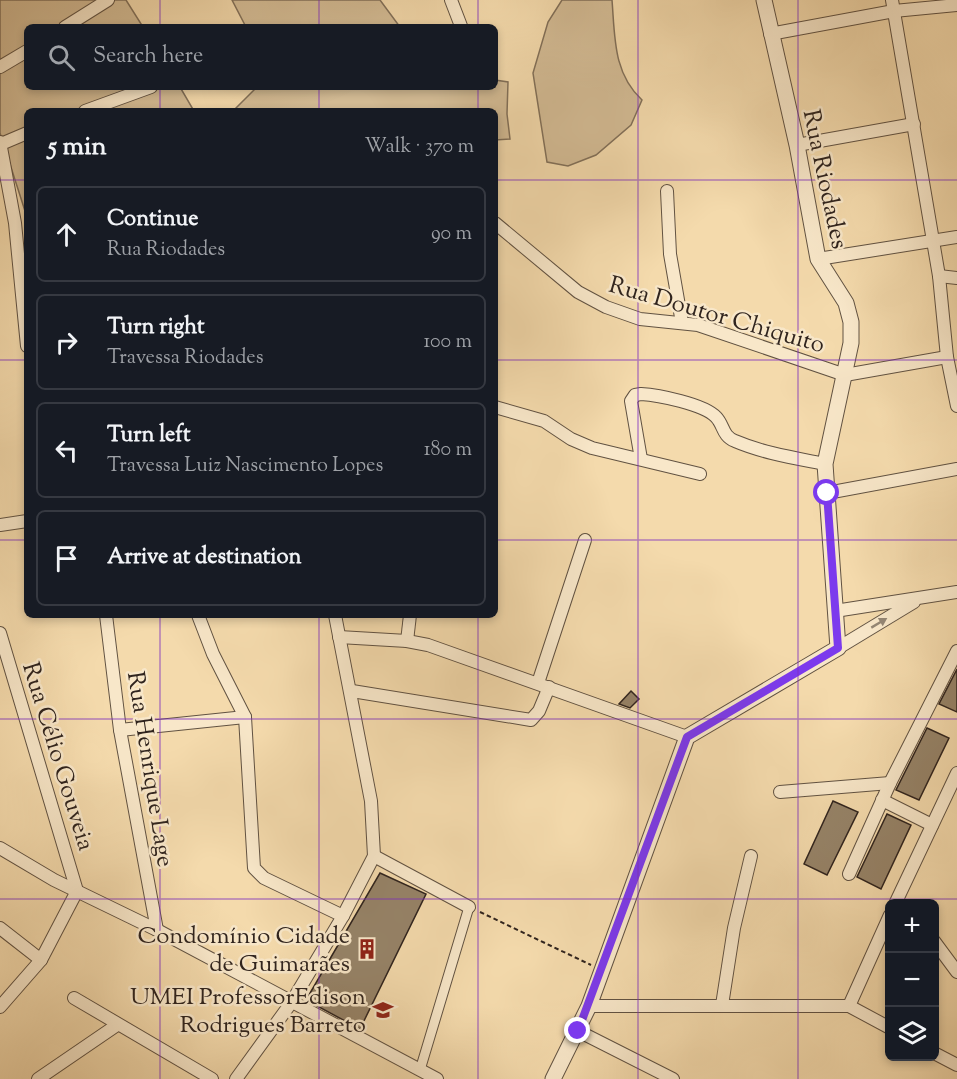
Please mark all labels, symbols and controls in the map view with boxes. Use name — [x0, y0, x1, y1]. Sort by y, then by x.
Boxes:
search box — [24, 24, 498, 90]
icon: search — [45, 41, 78, 74]
text: Search here — [93, 41, 203, 73]
street label: Rua Riodades — [793, 107, 855, 252]
text: 5 min — [48, 129, 107, 166]
text: Walk · 370 m — [364, 133, 474, 162]
text: Continue — [107, 204, 198, 236]
icon: ahead — [50, 218, 83, 251]
text: 90 m — [431, 220, 472, 249]
text: Rua Riodades — [107, 236, 225, 265]
street label: Rua Doutor Chiquito — [605, 269, 828, 363]
text: Turn right — [107, 312, 204, 344]
icon: right — [50, 326, 83, 359]
text: 100 m — [423, 328, 472, 357]
text: Travessa Riodades — [107, 344, 264, 373]
text: Turn left — [107, 420, 190, 452]
icon: left — [50, 434, 83, 467]
text: 180 m — [424, 436, 472, 465]
text: Travessa Luiz Nascimento Lopes — [107, 452, 383, 481]
route start — [813, 479, 839, 505]
icon: arrive — [50, 542, 83, 575]
text: Arrive at destination — [107, 542, 302, 574]
one-way arrow — [871, 618, 888, 628]
street label: Rua Célio Gouveia — [12, 658, 102, 855]
street label: Rua Henrique Lage — [117, 669, 181, 870]
map controls — [885, 899, 939, 1061]
button: + — [885, 899, 939, 953]
place label: Condomínio Cidade de Guimarães — [138, 920, 350, 982]
building icon: Condomínio Cidade de Guimarães — [355, 937, 379, 961]
button: − — [885, 953, 939, 1007]
place label: UMEI ProfessorEdison Rodrigues Barreto — [130, 981, 366, 1043]
school or university icon: UMEI ProfessorEdison Rodrigues Barreto — [371, 998, 395, 1022]
button: layers — [885, 1007, 939, 1061]
route end — [564, 1017, 590, 1043]

